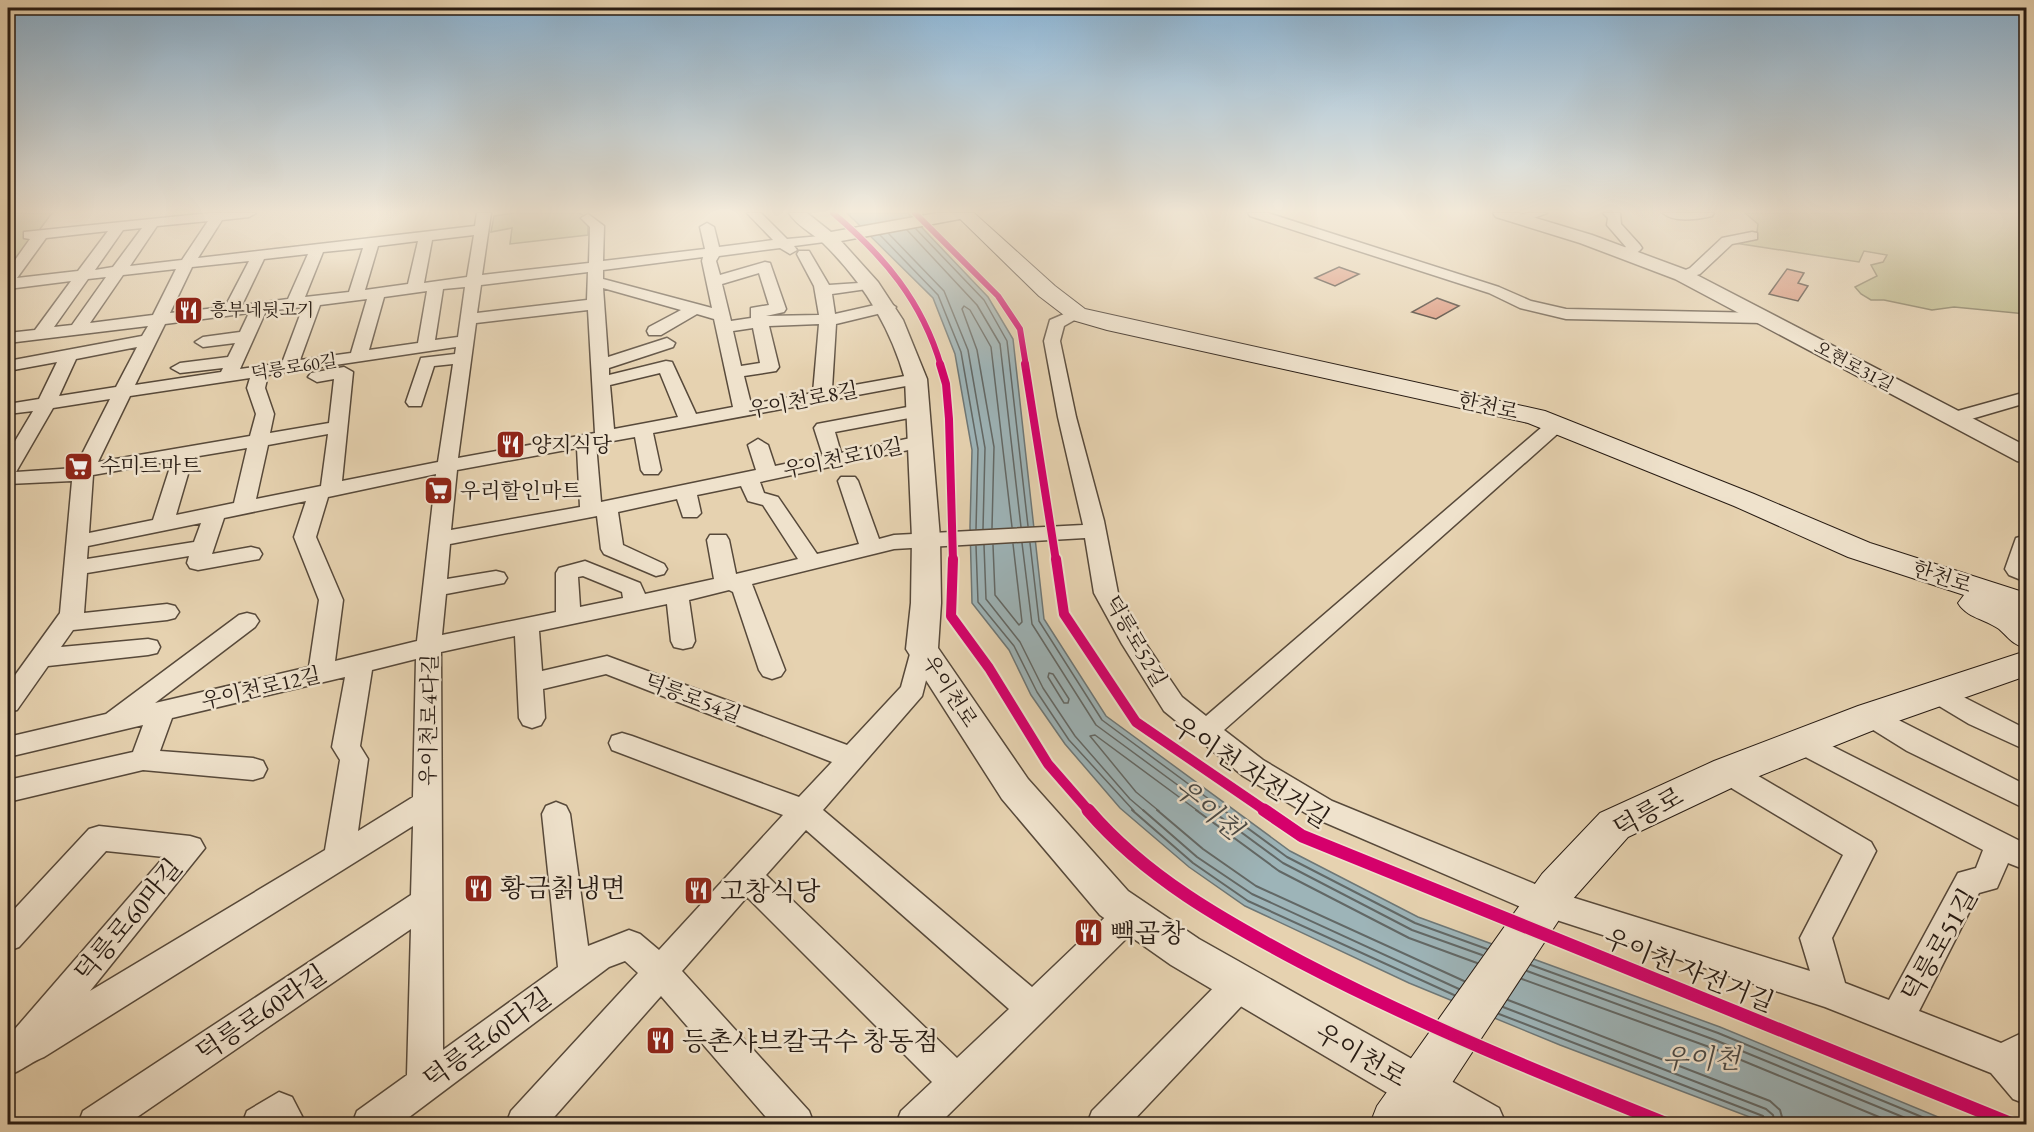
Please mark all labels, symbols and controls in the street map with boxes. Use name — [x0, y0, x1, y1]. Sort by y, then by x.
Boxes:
restaurant icon: 흥부네뒷고기 — [173, 294, 205, 326]
place label: 흥부네뒷고기 — [210, 298, 314, 321]
street label: 오현로31길 — [1810, 335, 1898, 396]
street label: 덕릉로60길 — [249, 348, 339, 385]
street label: 우이천로8길 — [746, 376, 860, 423]
street label: 한천로 — [1456, 386, 1521, 425]
restaurant icon: 양지식당 — [494, 429, 526, 461]
place label: 양지식당 — [531, 431, 613, 458]
street label: 우이천로10길 — [781, 432, 905, 483]
supermarket icon: 수미트마트 — [63, 450, 95, 482]
place label: 수미트마트 — [100, 452, 201, 479]
supermarket icon: 우리할인마트 — [423, 475, 455, 507]
place label: 우리할인마트 — [460, 477, 582, 504]
street label: 한천로 — [1909, 554, 1975, 599]
street label: 덕릉로52길 — [1099, 590, 1173, 691]
street label: 우이천로 — [917, 649, 984, 732]
street label: 우이천로4다길 — [414, 654, 443, 786]
street label: 우이천로12길 — [199, 661, 323, 714]
street label: 덕릉로54길 — [641, 667, 745, 728]
street label: 우이천 자전거길 — [1167, 710, 1335, 834]
water label: 우이천 — [1167, 772, 1249, 846]
street label: 덕릉로 — [1607, 779, 1689, 845]
street label: 덕릉로60마길 — [67, 851, 189, 989]
place label: 황금칡냉면 — [500, 871, 626, 905]
restaurant icon: 황금칡냉면 — [463, 872, 495, 904]
place label: 고창식당 — [720, 874, 820, 908]
restaurant icon: 고창식당 — [683, 875, 715, 907]
street label: 덕릉로51길 — [1893, 882, 1985, 1008]
place label: 빽곱창 — [1110, 916, 1185, 950]
restaurant icon: 빽곱창 — [1073, 917, 1105, 949]
street label: 우이천 자전거길 — [1599, 920, 1779, 1020]
street label: 덕릉로60라길 — [189, 957, 333, 1069]
street label: 덕릉로60다길 — [416, 980, 558, 1096]
street label: 우이천로 — [1309, 1015, 1413, 1095]
place label: 등촌샤브칼국수 창동점 — [682, 1024, 938, 1058]
restaurant icon: 등촌샤브칼국수 창동점 — [645, 1025, 677, 1057]
water label: 우이천 — [1662, 1041, 1742, 1076]

